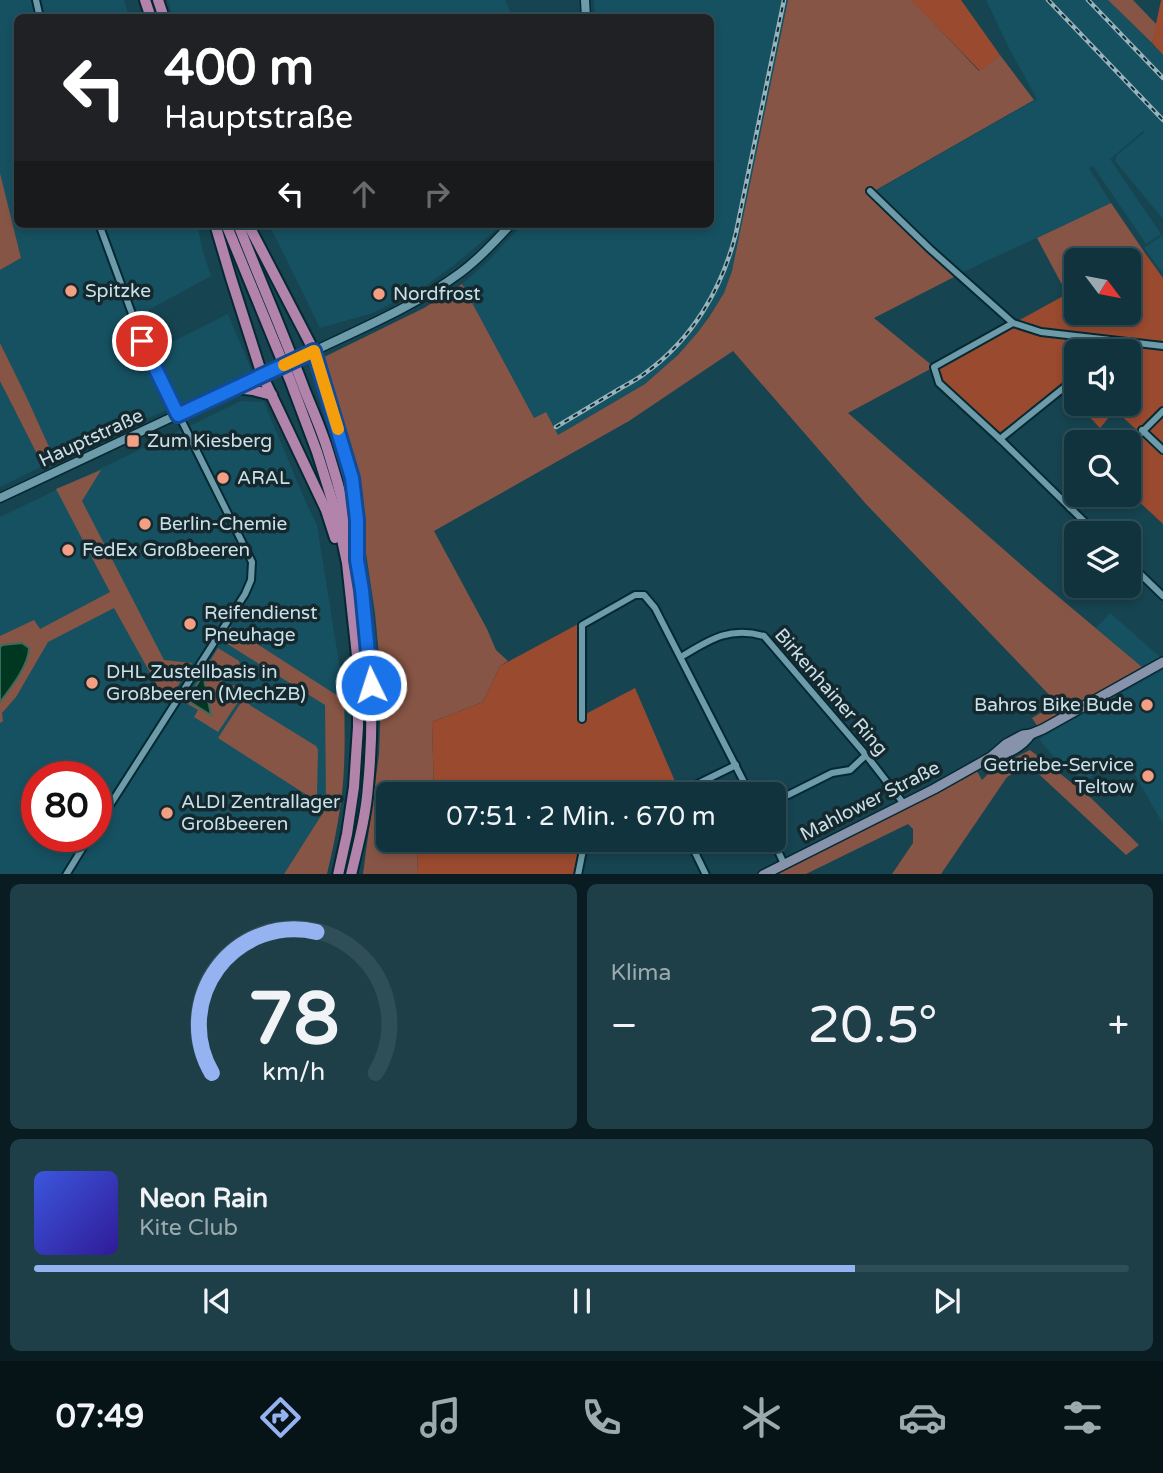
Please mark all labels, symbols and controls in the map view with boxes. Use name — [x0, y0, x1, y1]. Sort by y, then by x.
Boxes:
text: 400 m — [164, 39, 314, 98]
icon: left — [49, 42, 140, 133]
text: Hauptstraße — [164, 99, 353, 137]
icon: left — [272, 175, 310, 213]
icon: ahead — [345, 175, 383, 213]
icon: right — [418, 175, 456, 213]
north arrow — [1064, 248, 1141, 326]
map controls — [1064, 248, 1141, 598]
place label: Spitzke — [85, 280, 151, 302]
marker: Spitzke — [63, 283, 79, 299]
place label: Nordfrost — [393, 283, 481, 305]
marker: Nordfrost — [371, 286, 387, 302]
pin — [112, 311, 172, 371]
icon: arrive — [123, 322, 161, 360]
button: sound — [1064, 339, 1141, 416]
street label: Hauptstraße — [35, 404, 147, 472]
place label: Zum Kiesberg — [147, 430, 272, 452]
button: search — [1064, 430, 1141, 507]
marker: Zum Kiesberg — [125, 433, 141, 449]
place label: ARAL — [237, 467, 290, 489]
marker: ARAL — [215, 470, 231, 486]
place label: Berlin-Chemie — [159, 513, 287, 535]
marker: Berlin-Chemie — [137, 516, 153, 532]
button: layers — [1064, 521, 1141, 598]
place label: FedEx Großbeeren — [82, 539, 250, 561]
marker: FedEx Großbeeren — [60, 542, 76, 558]
place label: Reifendienst Pneuhage — [204, 602, 317, 646]
marker: Reifendienst Pneuhage — [182, 616, 198, 632]
street label: Birkenhainer Ring — [770, 624, 892, 760]
position arrow — [334, 648, 408, 722]
place label: DHL Zustellbasis in Großbeeren (MechZB) — [106, 661, 306, 705]
marker: DHL Zustellbasis in Großbeeren (MechZB) — [84, 675, 100, 691]
place label: Bahros Bike Bude — [974, 694, 1133, 716]
marker: Bahros Bike Bude — [1139, 697, 1155, 713]
place label: Getriebe-Service Teltow — [983, 754, 1134, 798]
street label: Mahlower Straße — [797, 756, 943, 846]
speed limit sign: 80 — [21, 761, 112, 852]
marker: Getriebe-Service Teltow — [1140, 768, 1156, 784]
place label: ALDI Zentrallager Großbeeren — [181, 791, 341, 835]
text: 07:51 · 2 Min. · 670 m — [446, 801, 716, 832]
marker: ALDI Zentrallager Großbeeren — [159, 805, 175, 821]
text: Klima — [611, 959, 671, 987]
text: 78 — [248, 976, 339, 1064]
text: 20.5° — [808, 994, 938, 1057]
text: − — [611, 1003, 638, 1049]
text: + — [1108, 1003, 1129, 1049]
text: km/h — [262, 1056, 325, 1086]
text: Neon Rain — [139, 1183, 268, 1214]
text: Kite Club — [139, 1214, 238, 1242]
icon: previous — [198, 1282, 236, 1320]
icon: pause — [563, 1282, 601, 1320]
icon: next — [928, 1282, 966, 1320]
icon: directions — [256, 1393, 305, 1442]
icon: music — [416, 1393, 465, 1442]
icon: phone — [577, 1393, 626, 1442]
icon: climate — [737, 1393, 786, 1442]
icon: car — [898, 1393, 947, 1442]
icon: filters — [1058, 1393, 1107, 1442]
text: 07:49 — [56, 1398, 144, 1436]

